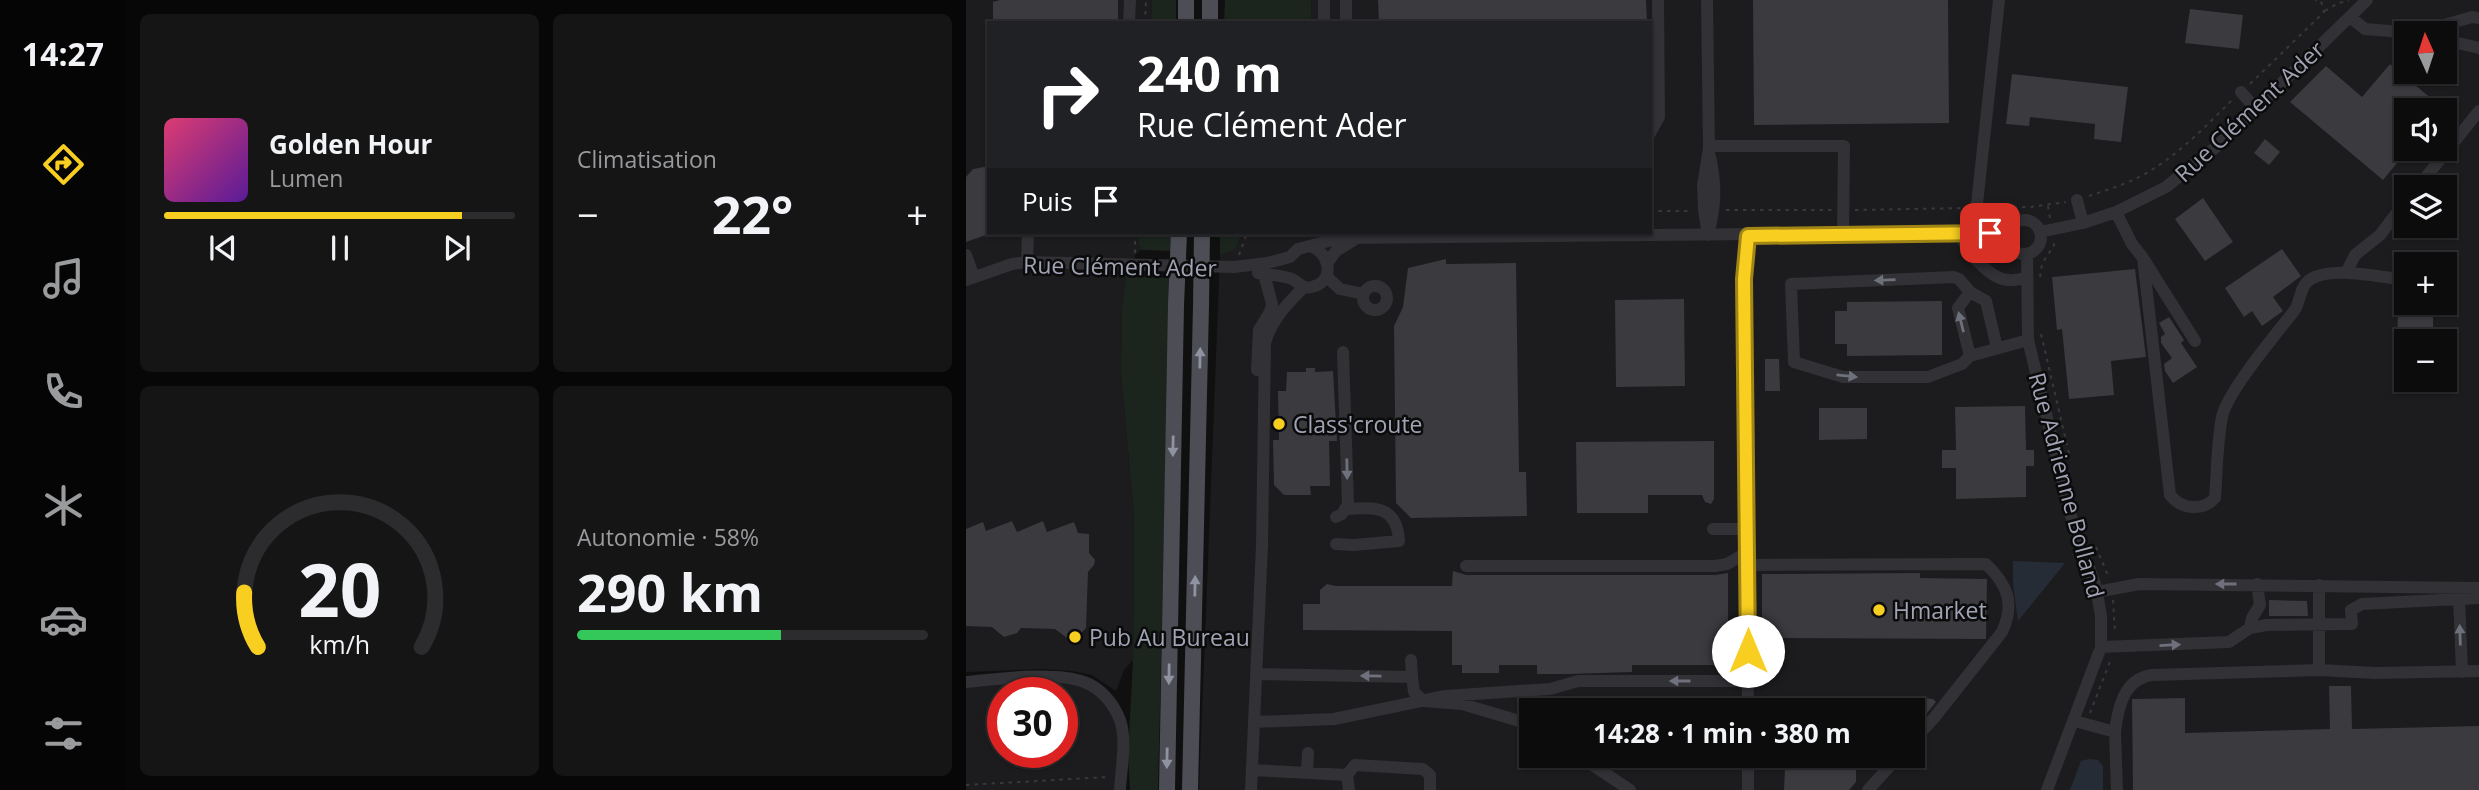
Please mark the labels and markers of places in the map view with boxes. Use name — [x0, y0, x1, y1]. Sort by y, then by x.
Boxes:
pin — [1960, 203, 2020, 263]
place label: Class'croute — [1293, 408, 1423, 440]
marker: Class'croute — [1271, 416, 1287, 432]
place label: Hmarket — [1893, 594, 1987, 626]
marker: Hmarket — [1871, 602, 1887, 618]
place label: Pub Au Bureau — [1089, 621, 1250, 653]
marker: Pub Au Bureau — [1067, 629, 1083, 645]

